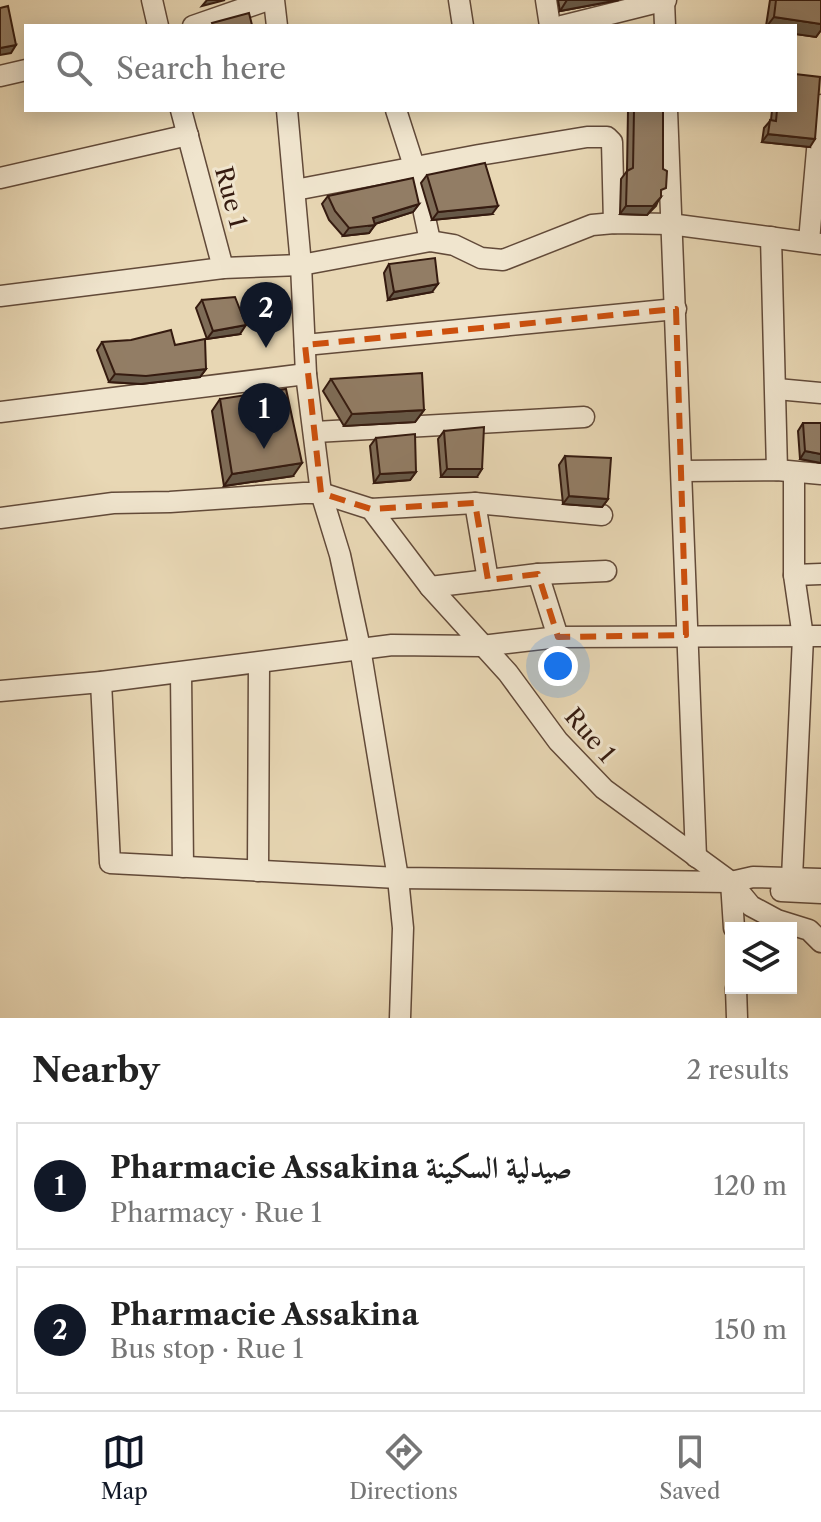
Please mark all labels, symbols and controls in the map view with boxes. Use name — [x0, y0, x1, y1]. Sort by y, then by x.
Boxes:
search box — [24, 24, 797, 112]
icon: search — [52, 46, 96, 90]
text: Search here — [116, 50, 286, 87]
street label: Rue 1 — [209, 163, 253, 231]
pin: 2 — [240, 282, 292, 348]
pin: 1 — [238, 383, 290, 449]
your location — [538, 646, 578, 686]
street label: Rue 1 — [559, 702, 621, 768]
map controls — [725, 922, 797, 994]
button: layers — [725, 922, 797, 994]
text: Nearby — [32, 1049, 160, 1091]
text: 2 results — [686, 1054, 789, 1086]
text: Pharmacie Assakina صيدلية السكينة — [110, 1149, 572, 1186]
text: 1 — [54, 1170, 66, 1202]
text: 120 m — [713, 1170, 787, 1202]
text: Pharmacy · Rue 1 — [110, 1197, 322, 1229]
text: Pharmacie Assakina — [110, 1296, 419, 1333]
text: 2 — [52, 1314, 68, 1346]
text: 150 m — [714, 1314, 787, 1346]
text: Bus stop · Rue 1 — [110, 1333, 303, 1365]
tab: Map — [101, 1430, 148, 1505]
tab: Directions — [349, 1430, 458, 1505]
tab: Saved — [659, 1430, 720, 1505]

